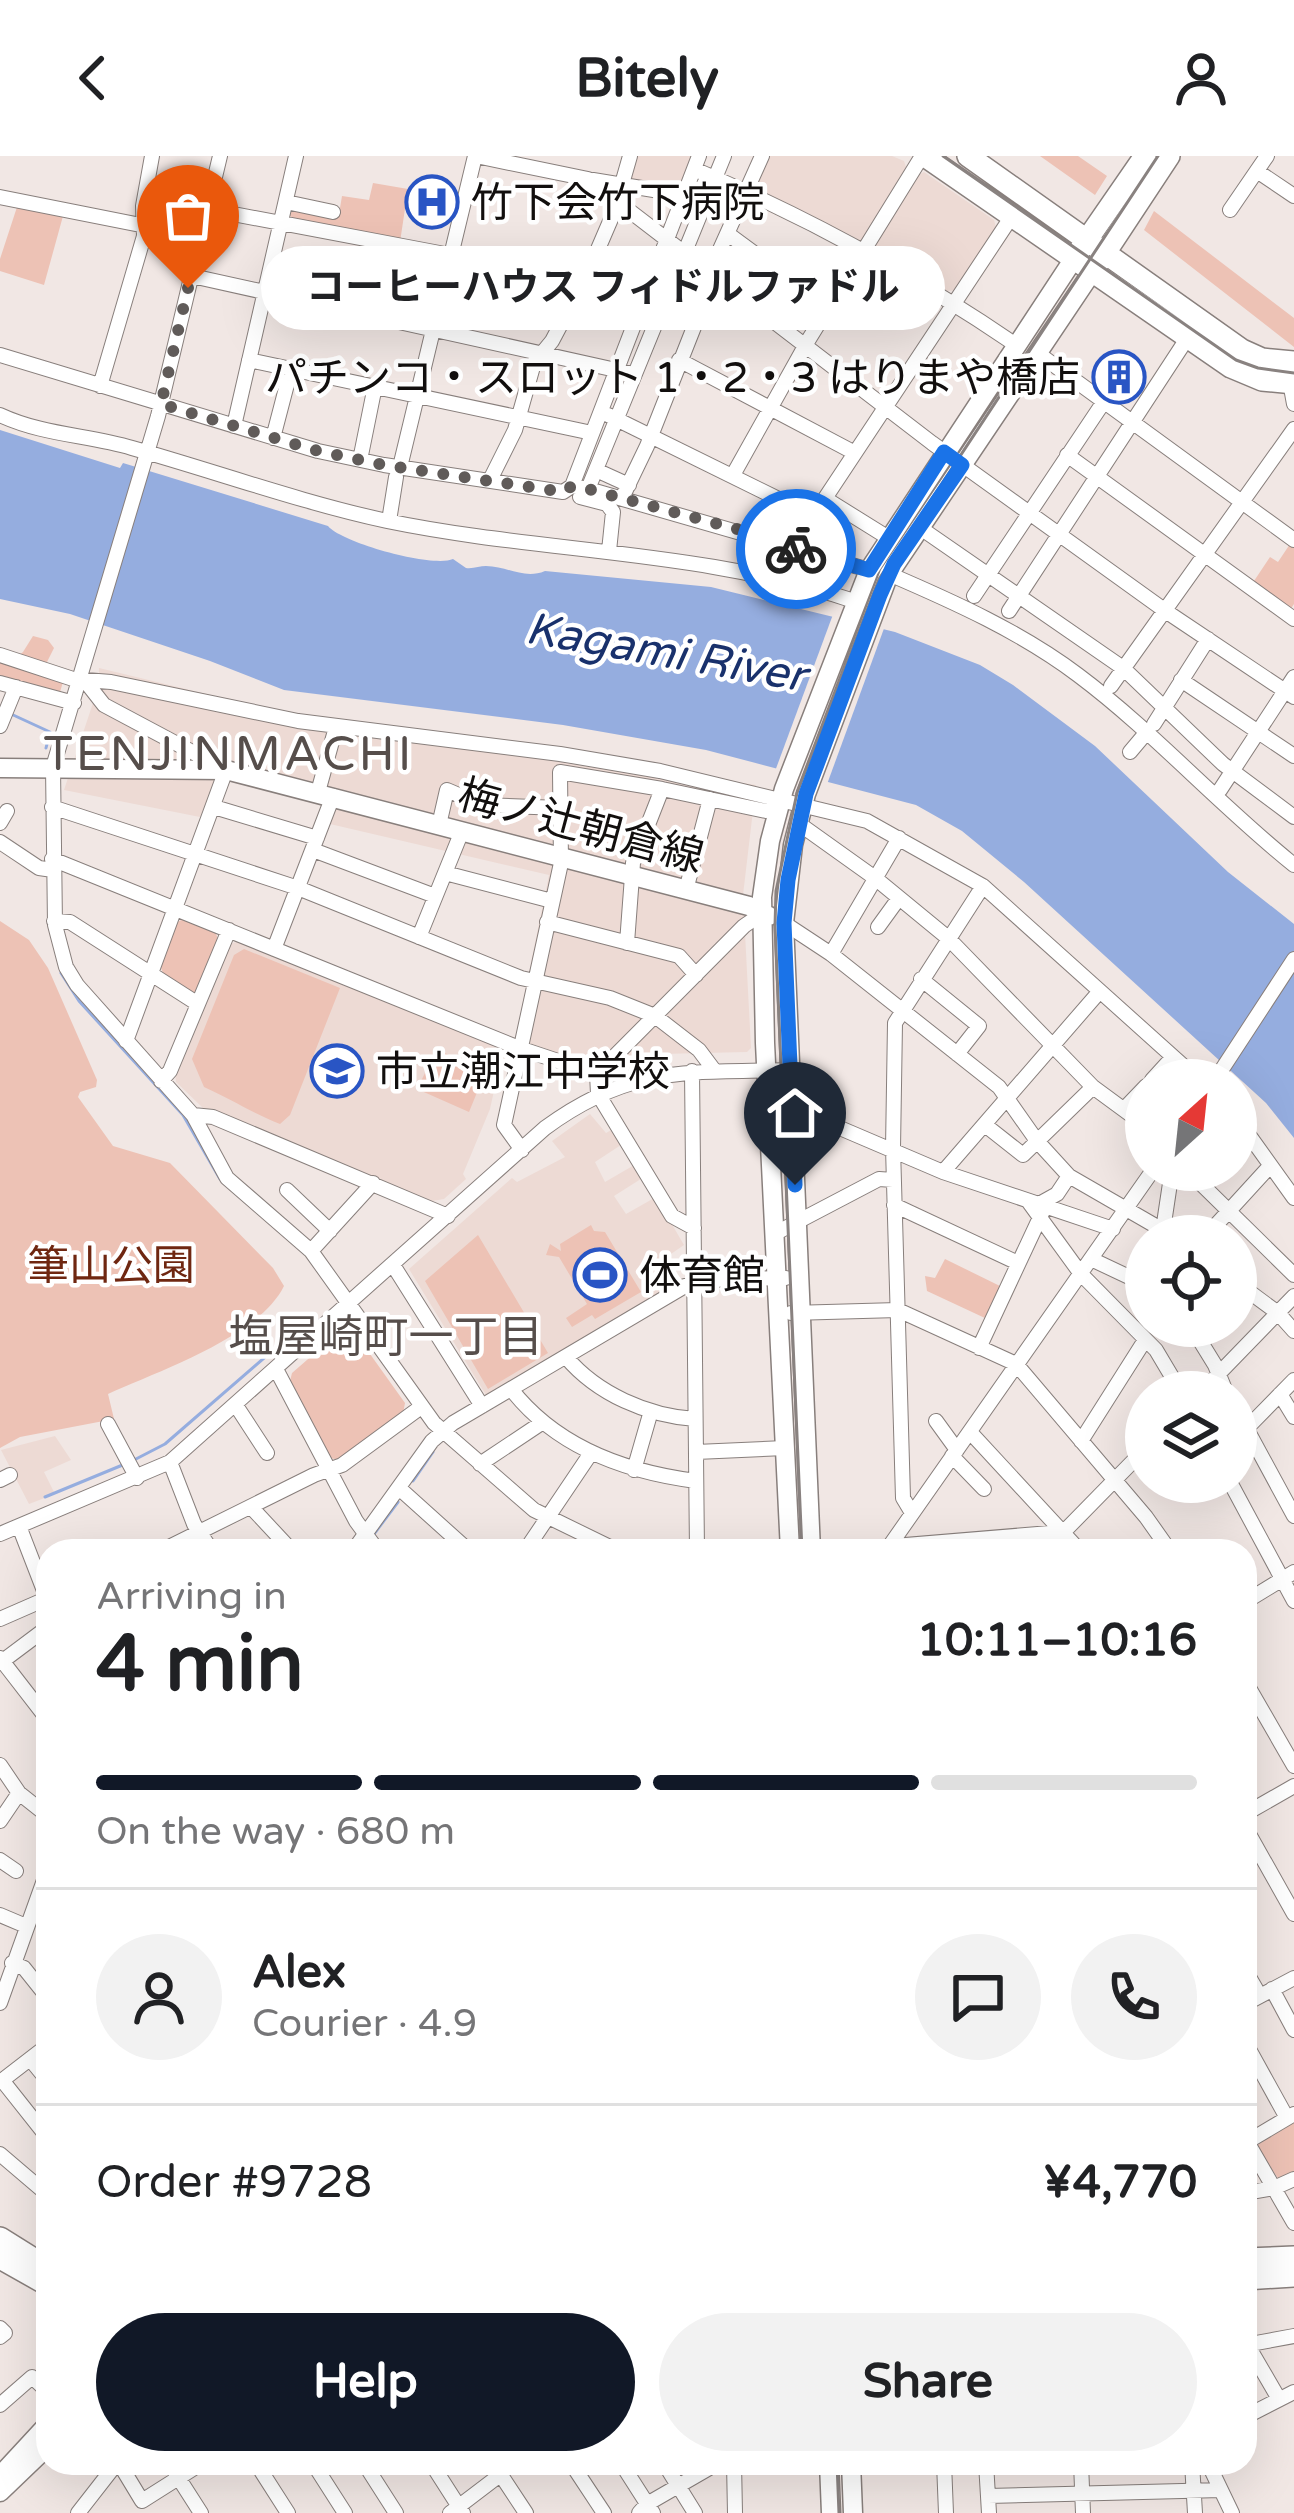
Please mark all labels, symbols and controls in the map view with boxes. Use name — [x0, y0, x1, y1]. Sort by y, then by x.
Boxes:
icon: back — [60, 45, 126, 111]
icon: person — [1168, 45, 1234, 111]
text: Bitely — [575, 46, 719, 111]
pin — [137, 165, 239, 288]
hospital icon: 竹下会竹下病院 — [404, 174, 460, 230]
place label: 竹下会竹下病院 — [471, 178, 765, 229]
icon: bag — [155, 183, 221, 249]
callout: コーヒーハウス フィドルファドル — [260, 246, 944, 330]
text: コーヒーハウス フィドルファドル — [306, 264, 900, 311]
building icon: パチンコ・スロット 1・2・3 はりまや橋店 — [1091, 349, 1147, 405]
place label: パチンコ・スロット 1・2・3 はりまや橋店 — [265, 353, 1080, 404]
courier — [736, 489, 856, 609]
icon: bike — [763, 516, 829, 582]
water label: Kagami River — [522, 602, 815, 705]
district label: TENJINMACHI — [44, 726, 414, 784]
street label: 梅ノ辻朝倉線 — [452, 769, 709, 884]
school or university icon: 市立潮江中学校 — [309, 1043, 365, 1099]
place label: 市立潮江中学校 — [376, 1047, 670, 1098]
north arrow — [1125, 1059, 1257, 1191]
map controls — [1125, 1059, 1257, 1503]
pin — [744, 1062, 846, 1185]
icon: home — [762, 1080, 828, 1146]
button: locate — [1125, 1215, 1257, 1347]
park label: 筆山公園 — [27, 1241, 195, 1292]
sports icon: 体育館 — [572, 1247, 628, 1303]
place label: 体育館 — [639, 1251, 765, 1302]
district label: 塩屋崎町一丁目 — [228, 1311, 544, 1365]
button: layers — [1125, 1371, 1257, 1503]
text: Arriving in — [96, 1573, 287, 1620]
text: 10:11–10:16 — [917, 1614, 1197, 1668]
text: 4 min — [96, 1618, 304, 1712]
text: On the way · 680 m — [96, 1808, 455, 1855]
button: person — [96, 1934, 222, 2060]
button: chat — [915, 1934, 1041, 2060]
button: phone — [1071, 1934, 1197, 2060]
text: Alex — [252, 1946, 346, 2000]
text: Courier · 4.9 — [252, 2000, 477, 2047]
text: Order #9728 — [96, 2156, 372, 2210]
text: ¥4,770 — [1043, 2156, 1197, 2210]
button: Help — [96, 2313, 635, 2451]
button: Share — [659, 2313, 1197, 2451]

